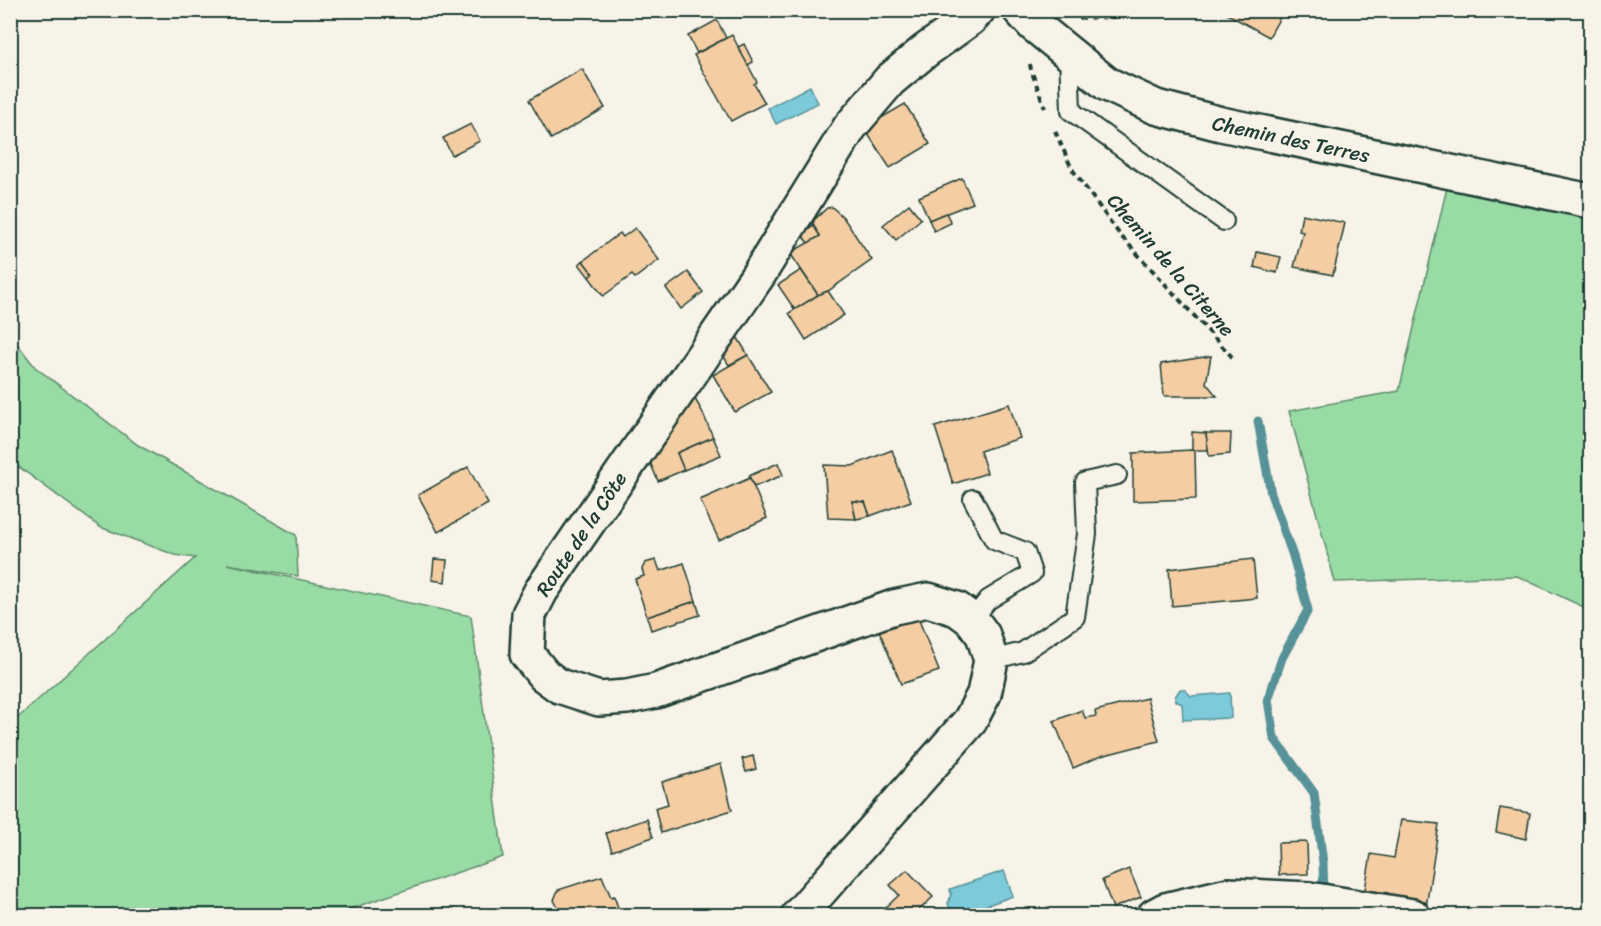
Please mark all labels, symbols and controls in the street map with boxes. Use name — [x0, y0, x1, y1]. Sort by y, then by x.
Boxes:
street label: Chemin des Terres — [1209, 106, 1374, 173]
street label: Chemin de la Citerne — [1098, 185, 1243, 345]
street label: Route de la Côte — [526, 464, 637, 604]

